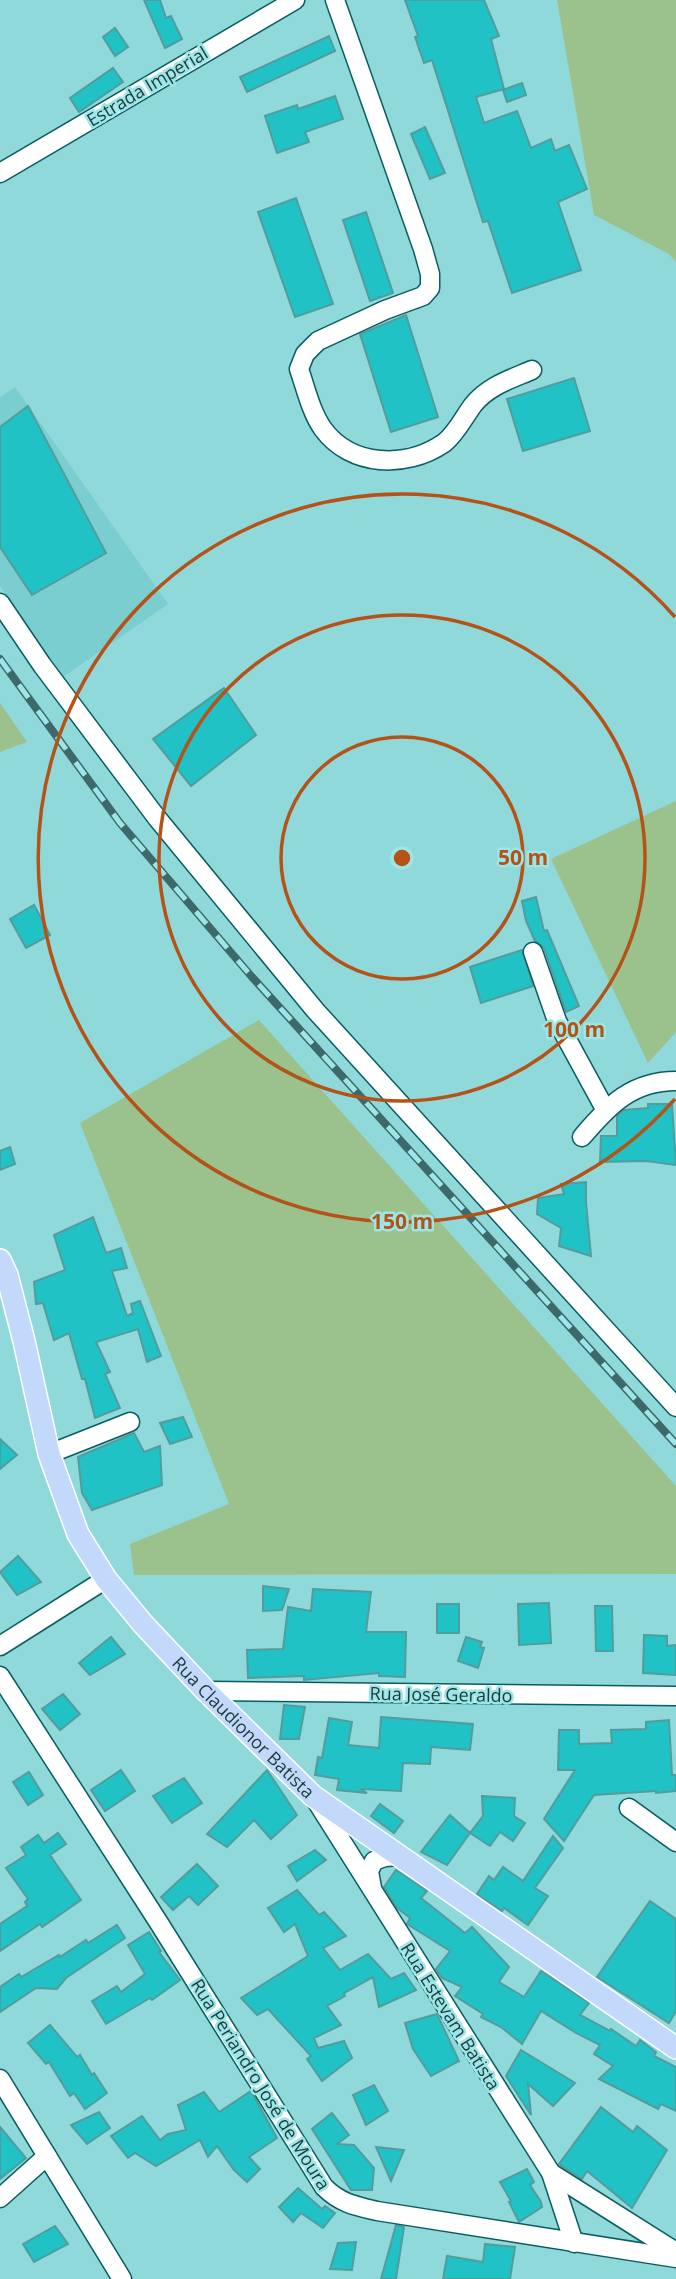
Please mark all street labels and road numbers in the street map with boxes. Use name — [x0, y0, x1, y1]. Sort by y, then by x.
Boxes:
street label: Estrada Imperial — [82, 40, 212, 132]
street label: Rua Claudionor Batista — [167, 1651, 320, 1803]
street label: Rua José Geraldo — [369, 1681, 513, 1707]
street label: Rua Estevam Batista — [396, 1938, 506, 2094]
street label: Rua Periandro José de Moura — [186, 1974, 336, 2194]

